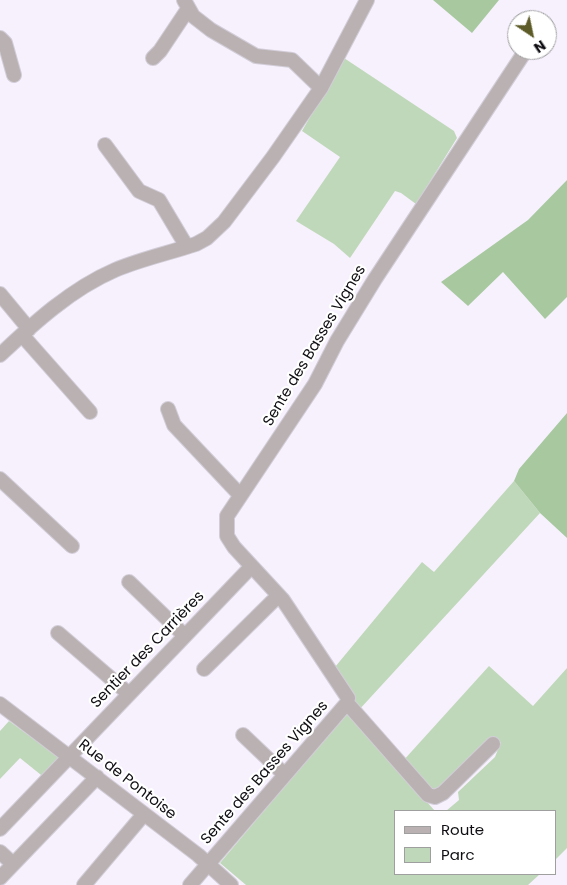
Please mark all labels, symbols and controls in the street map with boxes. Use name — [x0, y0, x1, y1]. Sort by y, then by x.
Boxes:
north arrow — [507, 10, 557, 60]
text: N — [530, 35, 550, 58]
street label: Sente des Basses Vignes — [260, 262, 370, 430]
street label: Sentier des Carrières — [87, 588, 209, 712]
street label: Sente des Basses Vignes — [198, 697, 332, 849]
street label: Rue de Pontoise — [74, 736, 180, 824]
legend — [394, 810, 557, 875]
text: Route — [441, 819, 484, 840]
text: Parc — [441, 844, 475, 865]

